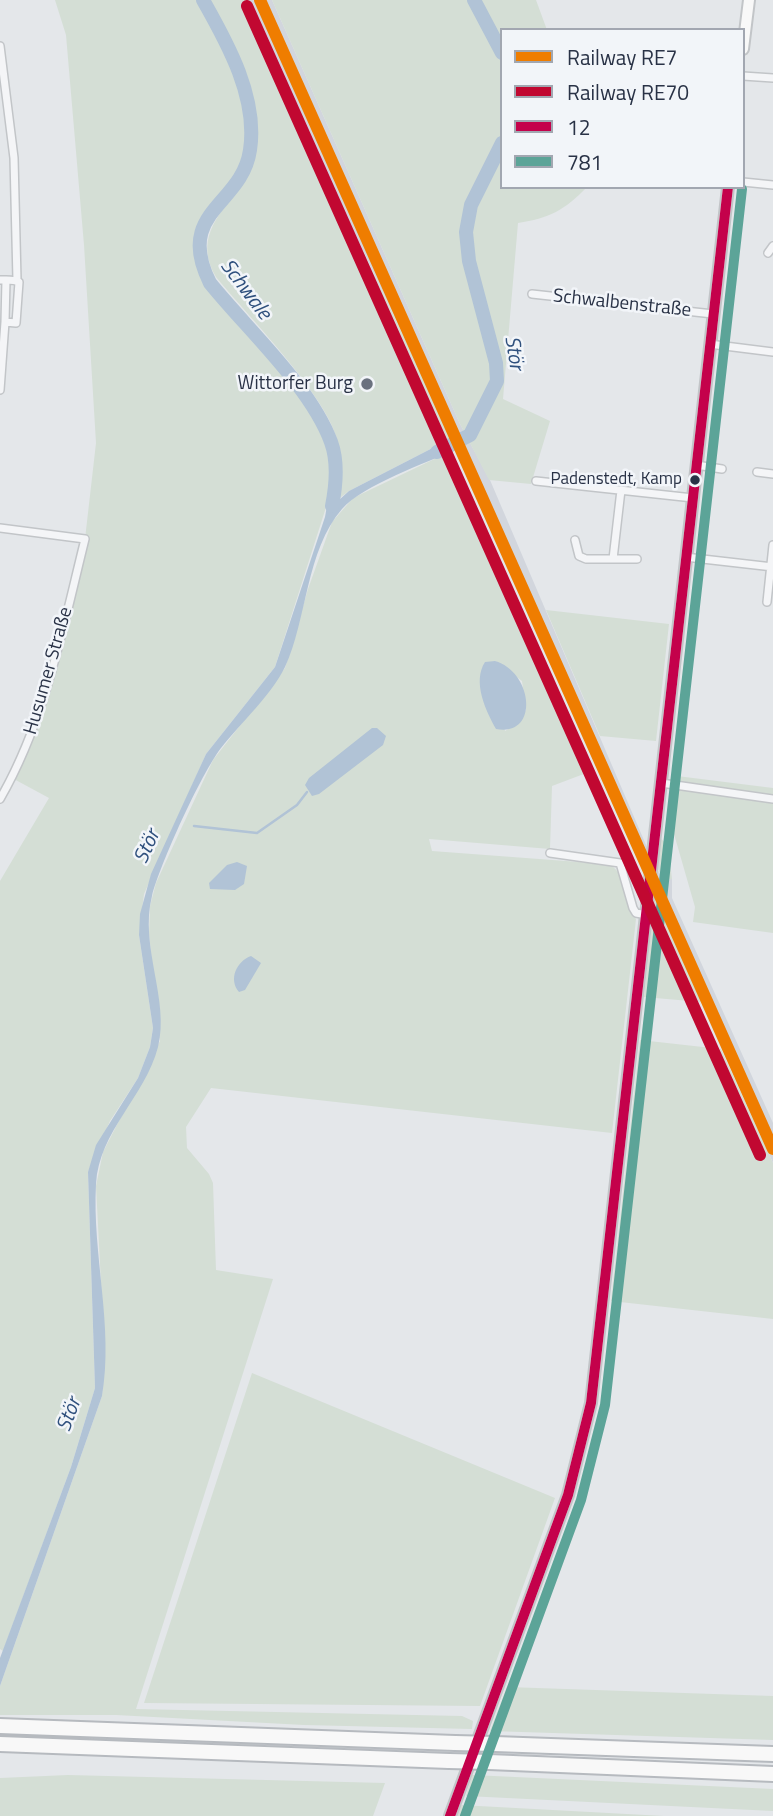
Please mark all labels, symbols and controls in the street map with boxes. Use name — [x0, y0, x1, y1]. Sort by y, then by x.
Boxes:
legend — [500, 28, 745, 189]
text: Railway RE7 — [567, 41, 677, 73]
text: Railway RE70 — [567, 76, 689, 108]
text: 12 — [567, 111, 591, 143]
text: 781 — [567, 146, 602, 178]
water label: Schwale — [214, 255, 276, 325]
street label: Schwalbenstraße — [552, 285, 692, 323]
water label: Stör — [498, 334, 528, 372]
place label: Wittorfer Burg — [238, 373, 353, 395]
marker: Wittorfer Burg — [359, 376, 375, 392]
place label: Padenstedt, Kamp — [550, 470, 682, 490]
marker: Padenstedt, Kamp — [688, 473, 702, 487]
street label: Husumer Straße — [20, 605, 78, 737]
water label: Stör — [130, 826, 166, 868]
water label: Stör — [52, 1395, 88, 1435]

